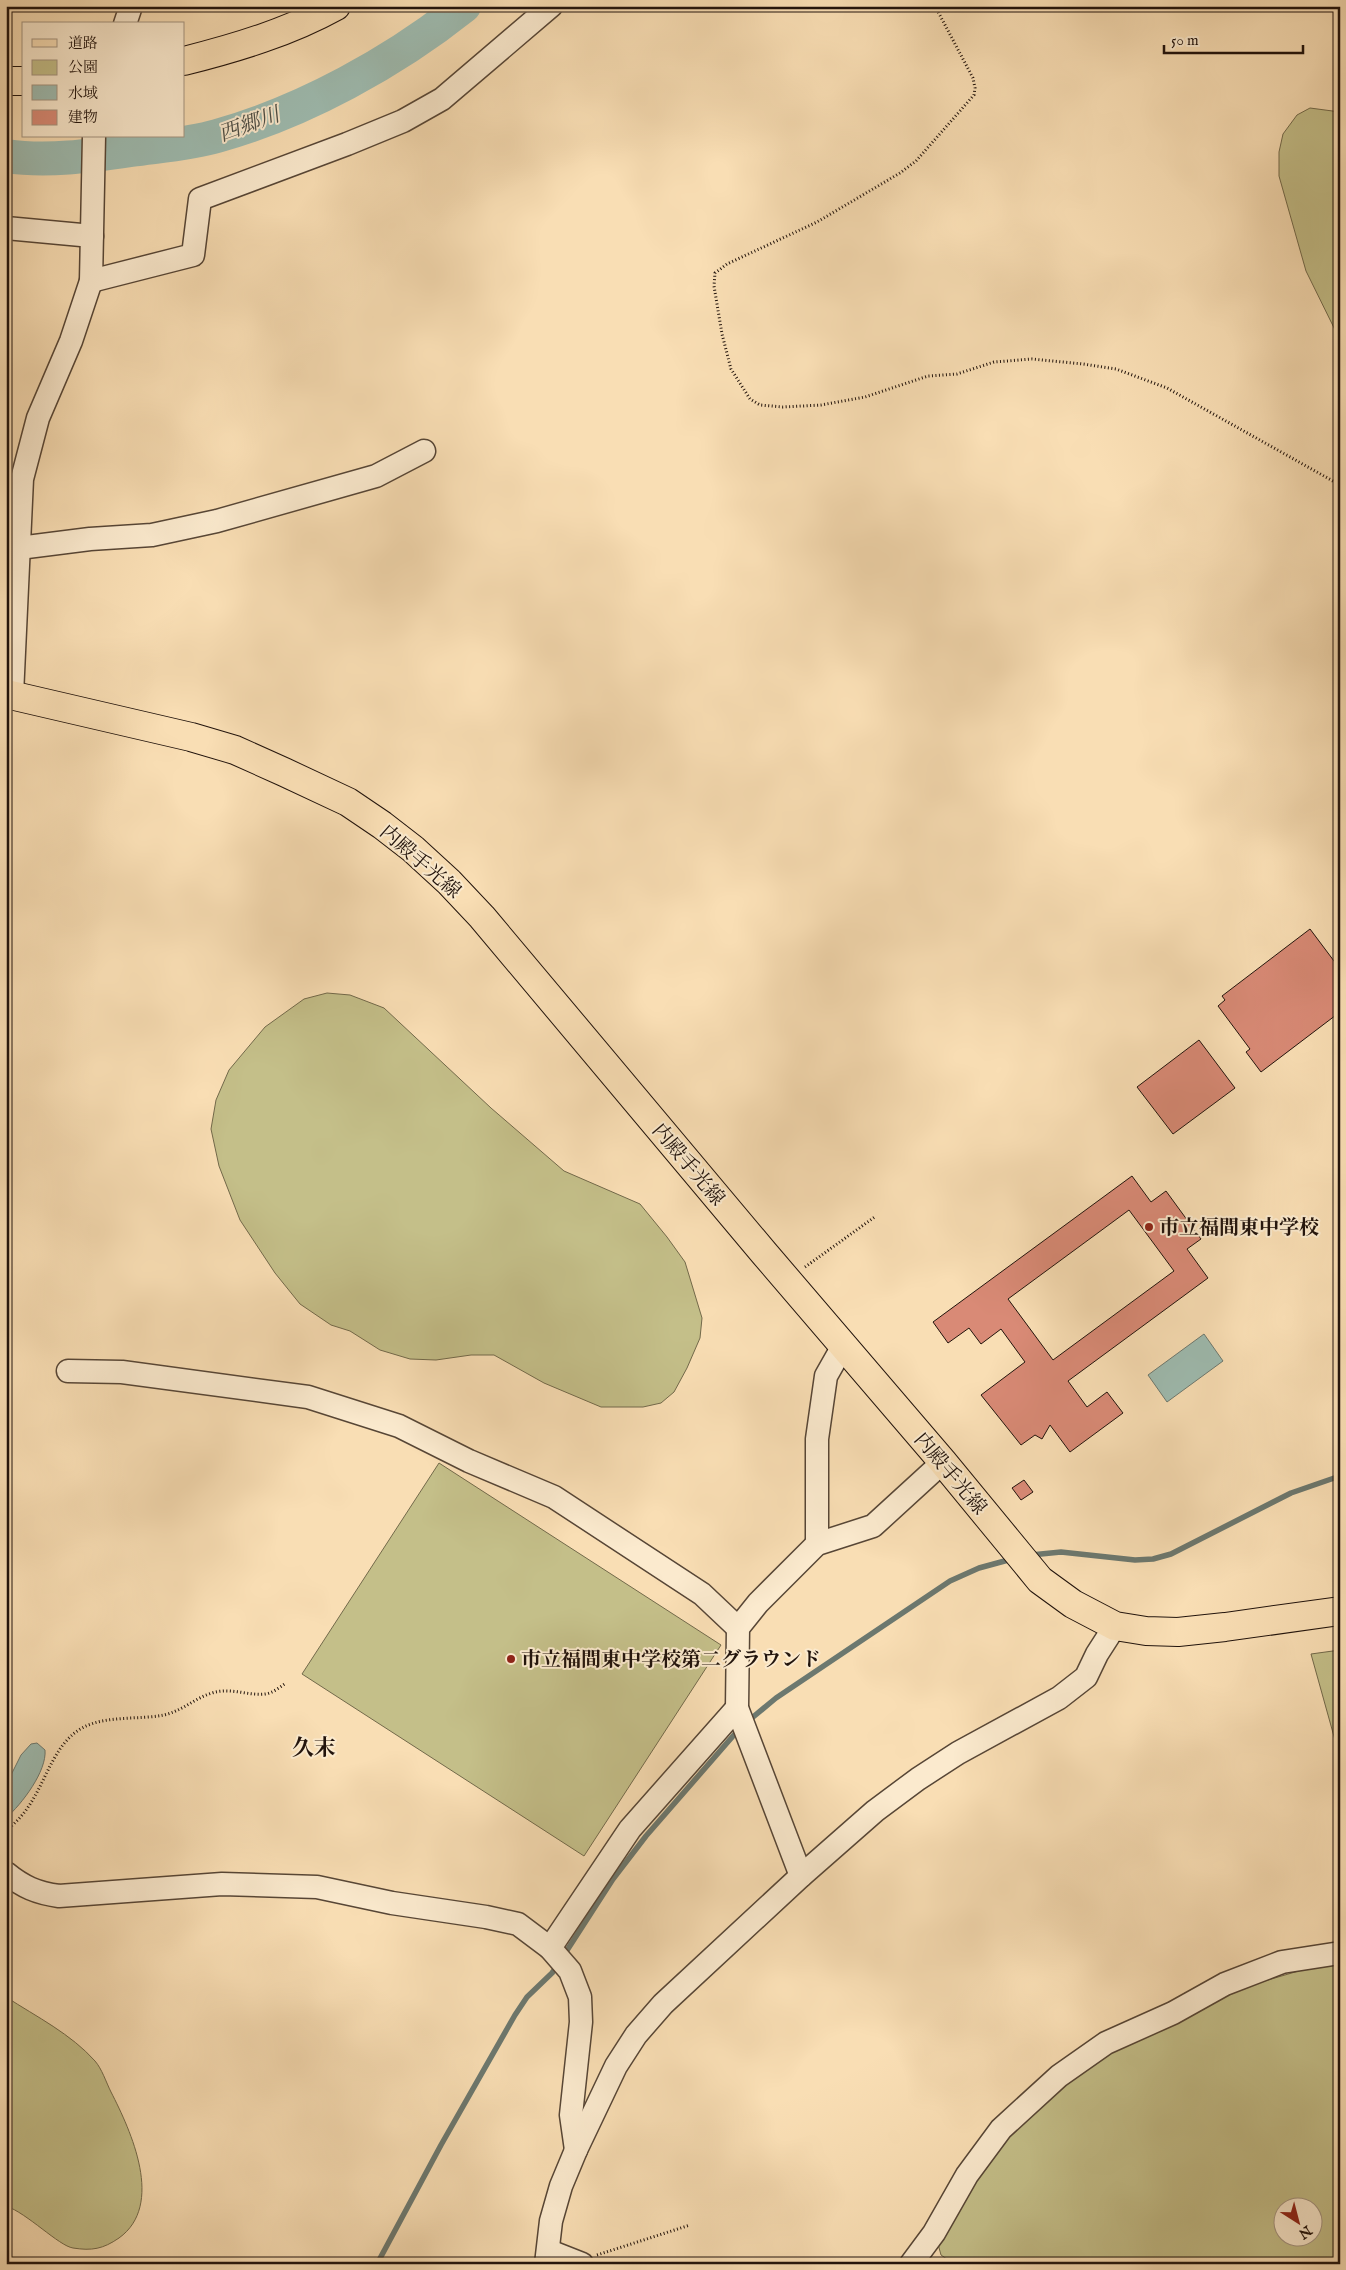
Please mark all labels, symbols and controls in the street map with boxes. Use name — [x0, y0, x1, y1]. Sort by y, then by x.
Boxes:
legend — [22, 22, 185, 138]
scale bar — [1164, 22, 1302, 54]
text: 50 m — [1171, 31, 1199, 50]
text: 道路 — [68, 34, 98, 53]
text: 公園 — [68, 58, 98, 77]
text: 水域 — [68, 84, 98, 103]
water label: 西郷川 — [215, 101, 286, 149]
text: 建物 — [68, 108, 98, 127]
street label: 内殿手光線 — [374, 820, 466, 904]
street label: 内殿手光線 — [646, 1119, 730, 1211]
place label: 市立福間東中学校 — [1159, 1216, 1319, 1241]
marker: 市立福間東中学校 — [1143, 1221, 1155, 1233]
street label: 内殿手光線 — [908, 1428, 992, 1520]
place label: 市立福間東中学校第二グラウンド — [521, 1648, 821, 1673]
marker: 市立福間東中学校第二グラウンド — [505, 1653, 517, 1665]
district label: 久末 — [292, 1735, 336, 1763]
north arrow — [1274, 2198, 1324, 2248]
text: N — [1295, 2220, 1316, 2243]

